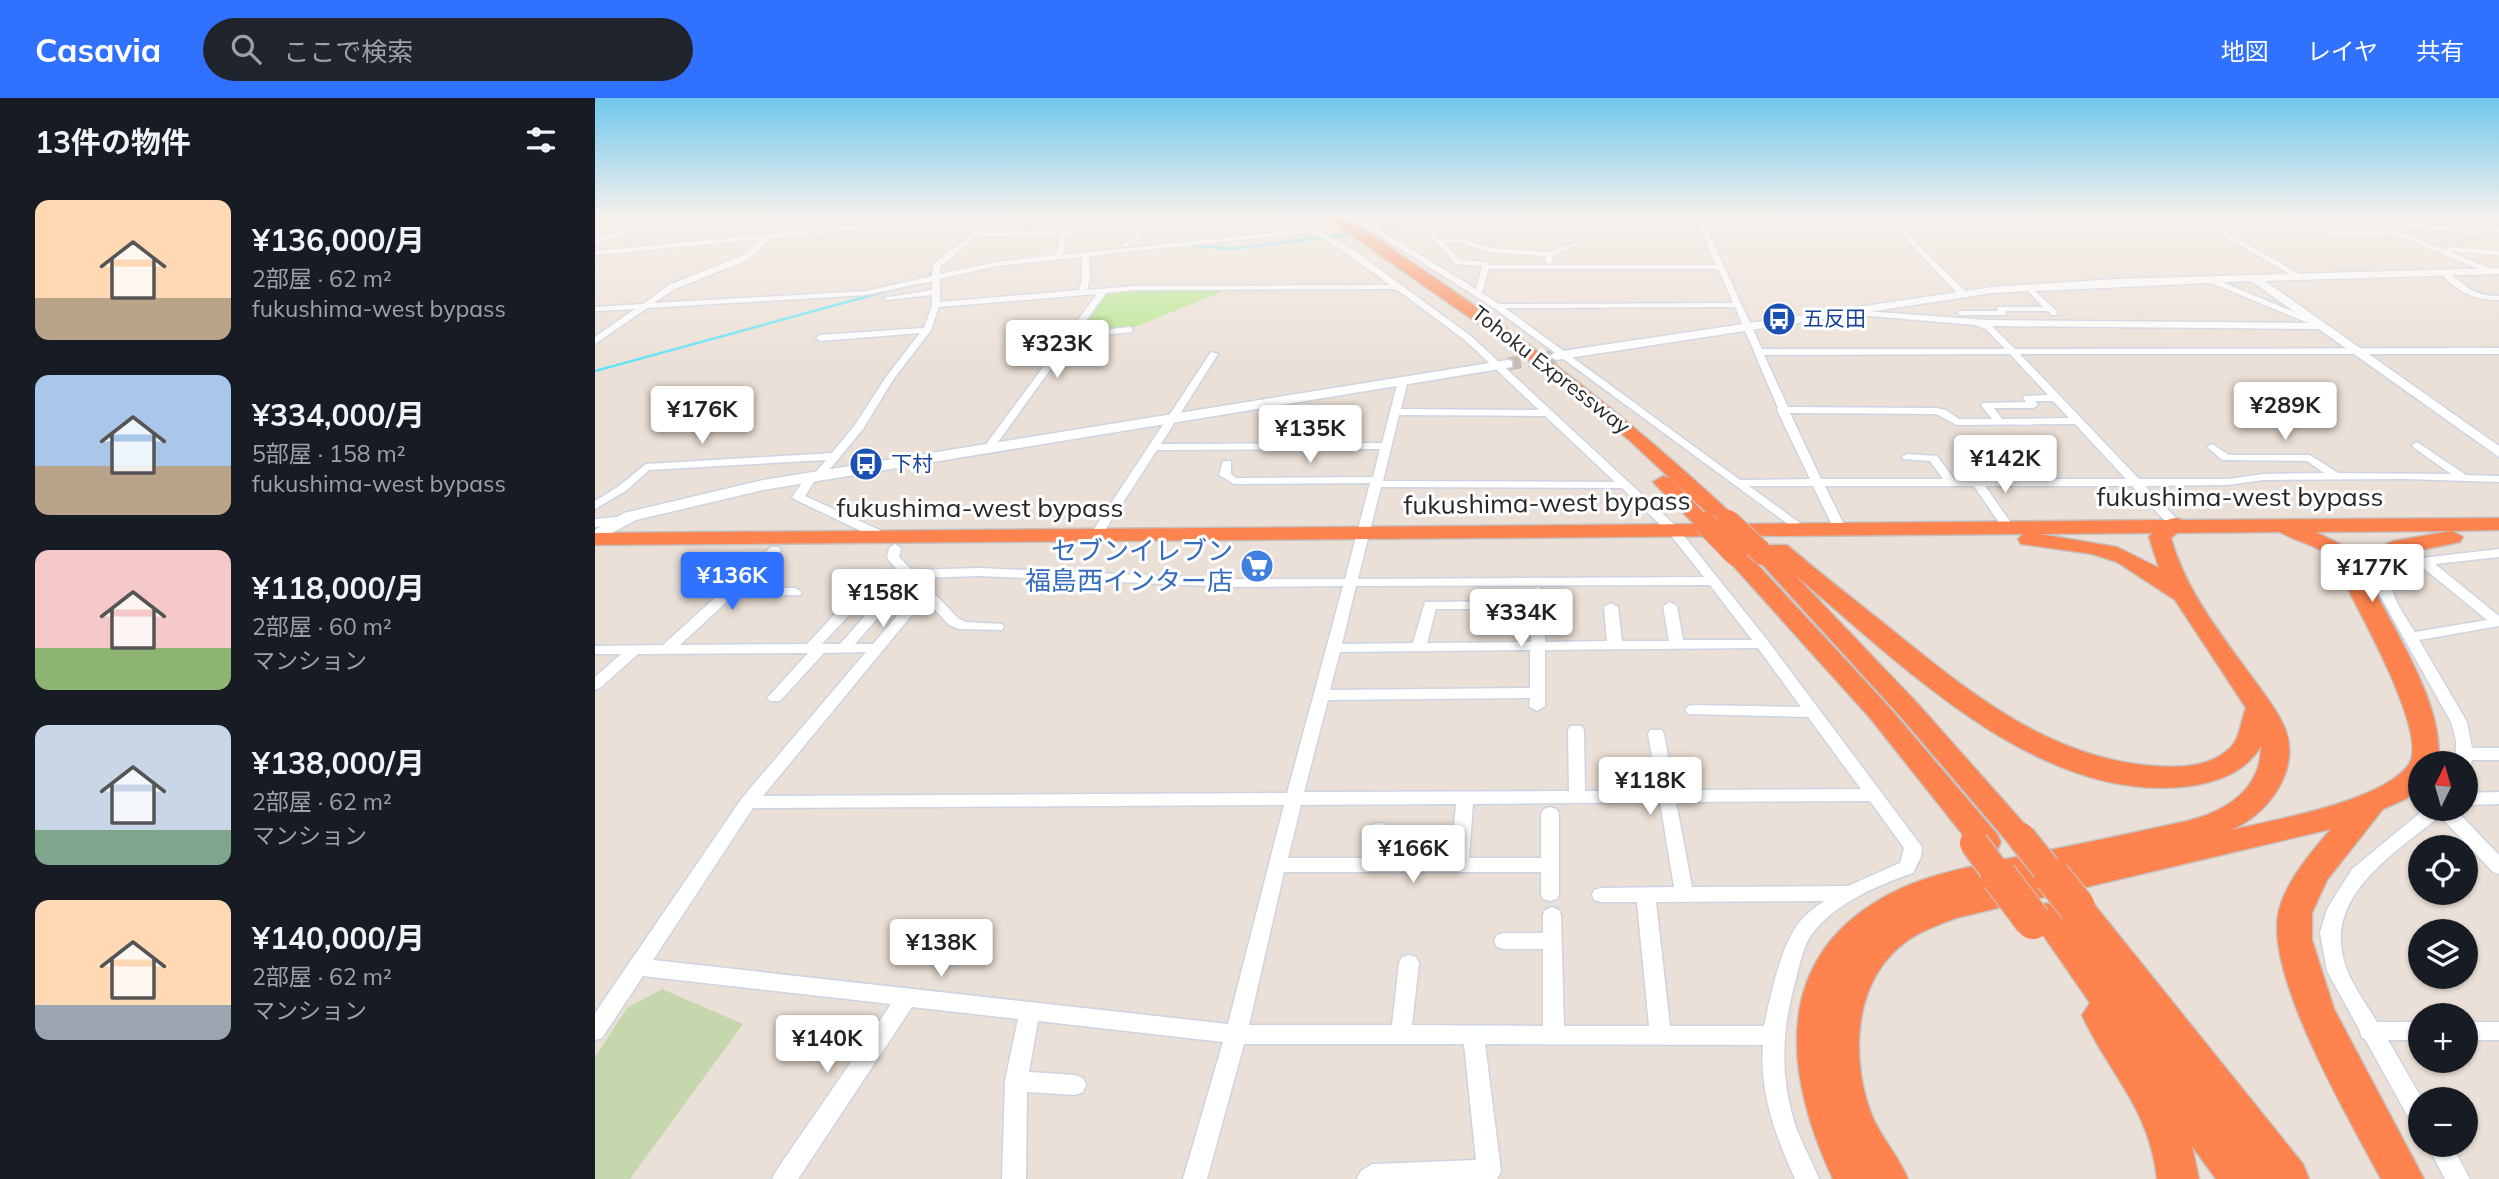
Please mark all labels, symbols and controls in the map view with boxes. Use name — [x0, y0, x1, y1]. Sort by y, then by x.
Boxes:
search box — [203, 18, 693, 81]
text: Casavia — [35, 29, 161, 70]
icon: search — [227, 30, 265, 68]
text: ここで検索 — [283, 35, 413, 68]
text: 地図 — [2221, 36, 2269, 66]
text: レイヤ — [2307, 36, 2378, 66]
text: 共有 — [2416, 36, 2464, 66]
icon: filters — [522, 121, 560, 159]
text: 13件の物件 — [35, 123, 191, 161]
text: ¥136,000/月 — [252, 221, 425, 259]
icon: home — [91, 228, 175, 312]
text: 2部屋 · 62 m² — [252, 264, 392, 293]
text: fukushima-west bypass — [252, 294, 506, 323]
street label: Tohoku Expressway — [1467, 299, 1636, 439]
bus stop icon: 五反田 — [1760, 300, 1798, 338]
place label: 五反田 — [1803, 305, 1866, 331]
pin: ¥323K — [1008, 320, 1106, 380]
text: ¥323K — [1022, 328, 1092, 357]
pin: ¥289K — [2236, 382, 2334, 442]
pin: ¥176K — [653, 386, 751, 446]
text: ¥289K — [2250, 390, 2320, 419]
text: ¥176K — [667, 394, 737, 423]
text: ¥334,000/月 — [252, 396, 425, 434]
icon: home — [91, 403, 175, 487]
pin: ¥135K — [1261, 406, 1359, 465]
text: ¥135K — [1275, 413, 1345, 442]
pin: ¥142K — [1956, 436, 2054, 495]
text: 5部屋 · 158 m² — [252, 439, 405, 468]
text: ¥142K — [1970, 443, 2040, 472]
bus stop icon: 下村 — [847, 445, 885, 483]
place label: 下村 — [891, 450, 933, 476]
text: fukushima-west bypass — [252, 469, 506, 498]
street label: fukushima-west bypass — [2097, 480, 2383, 513]
street label: fukushima-west bypass — [1403, 483, 1691, 522]
street label: fukushima-west bypass — [837, 491, 1123, 524]
place label: セブンイレブン 福島西インター店 — [1025, 534, 1233, 597]
pin: ¥177K — [2323, 545, 2421, 604]
supermarket icon: セブンイレブン 福島西インター店 — [1238, 547, 1276, 585]
pin: ¥136K — [683, 552, 781, 612]
text: ¥177K — [2337, 552, 2407, 581]
text: ¥136K — [697, 560, 767, 589]
text: ¥118,000/月 — [252, 569, 425, 607]
pin: ¥158K — [834, 570, 932, 629]
text: ¥158K — [848, 577, 918, 606]
icon: home — [91, 578, 175, 662]
pin: ¥334K — [1472, 589, 1570, 649]
text: ¥334K — [1486, 597, 1556, 626]
text: 2部屋 · 60 m² — [252, 612, 392, 641]
text: マンション — [252, 646, 367, 675]
text: ¥138,000/月 — [252, 744, 425, 782]
north arrow — [2408, 751, 2478, 821]
map controls — [2408, 751, 2478, 1157]
icon: home — [91, 753, 175, 837]
pin: ¥118K — [1601, 758, 1699, 817]
text: ¥118K — [1615, 765, 1685, 794]
text: 2部屋 · 62 m² — [252, 787, 392, 816]
text: マンション — [252, 821, 367, 850]
pin: ¥166K — [1364, 826, 1462, 885]
text: ¥166K — [1378, 833, 1448, 862]
button: locate — [2408, 835, 2478, 905]
text: ¥140,000/月 — [252, 919, 425, 957]
button: layers — [2408, 919, 2478, 989]
pin: ¥138K — [892, 920, 990, 979]
text: ¥138K — [906, 927, 976, 956]
icon: home — [91, 928, 175, 1012]
text: 2部屋 · 62 m² — [252, 962, 392, 991]
text: マンション — [252, 996, 367, 1025]
button: + — [2408, 1003, 2478, 1073]
pin: ¥140K — [778, 1016, 876, 1075]
text: ¥140K — [792, 1023, 862, 1052]
button: − — [2408, 1087, 2478, 1157]

